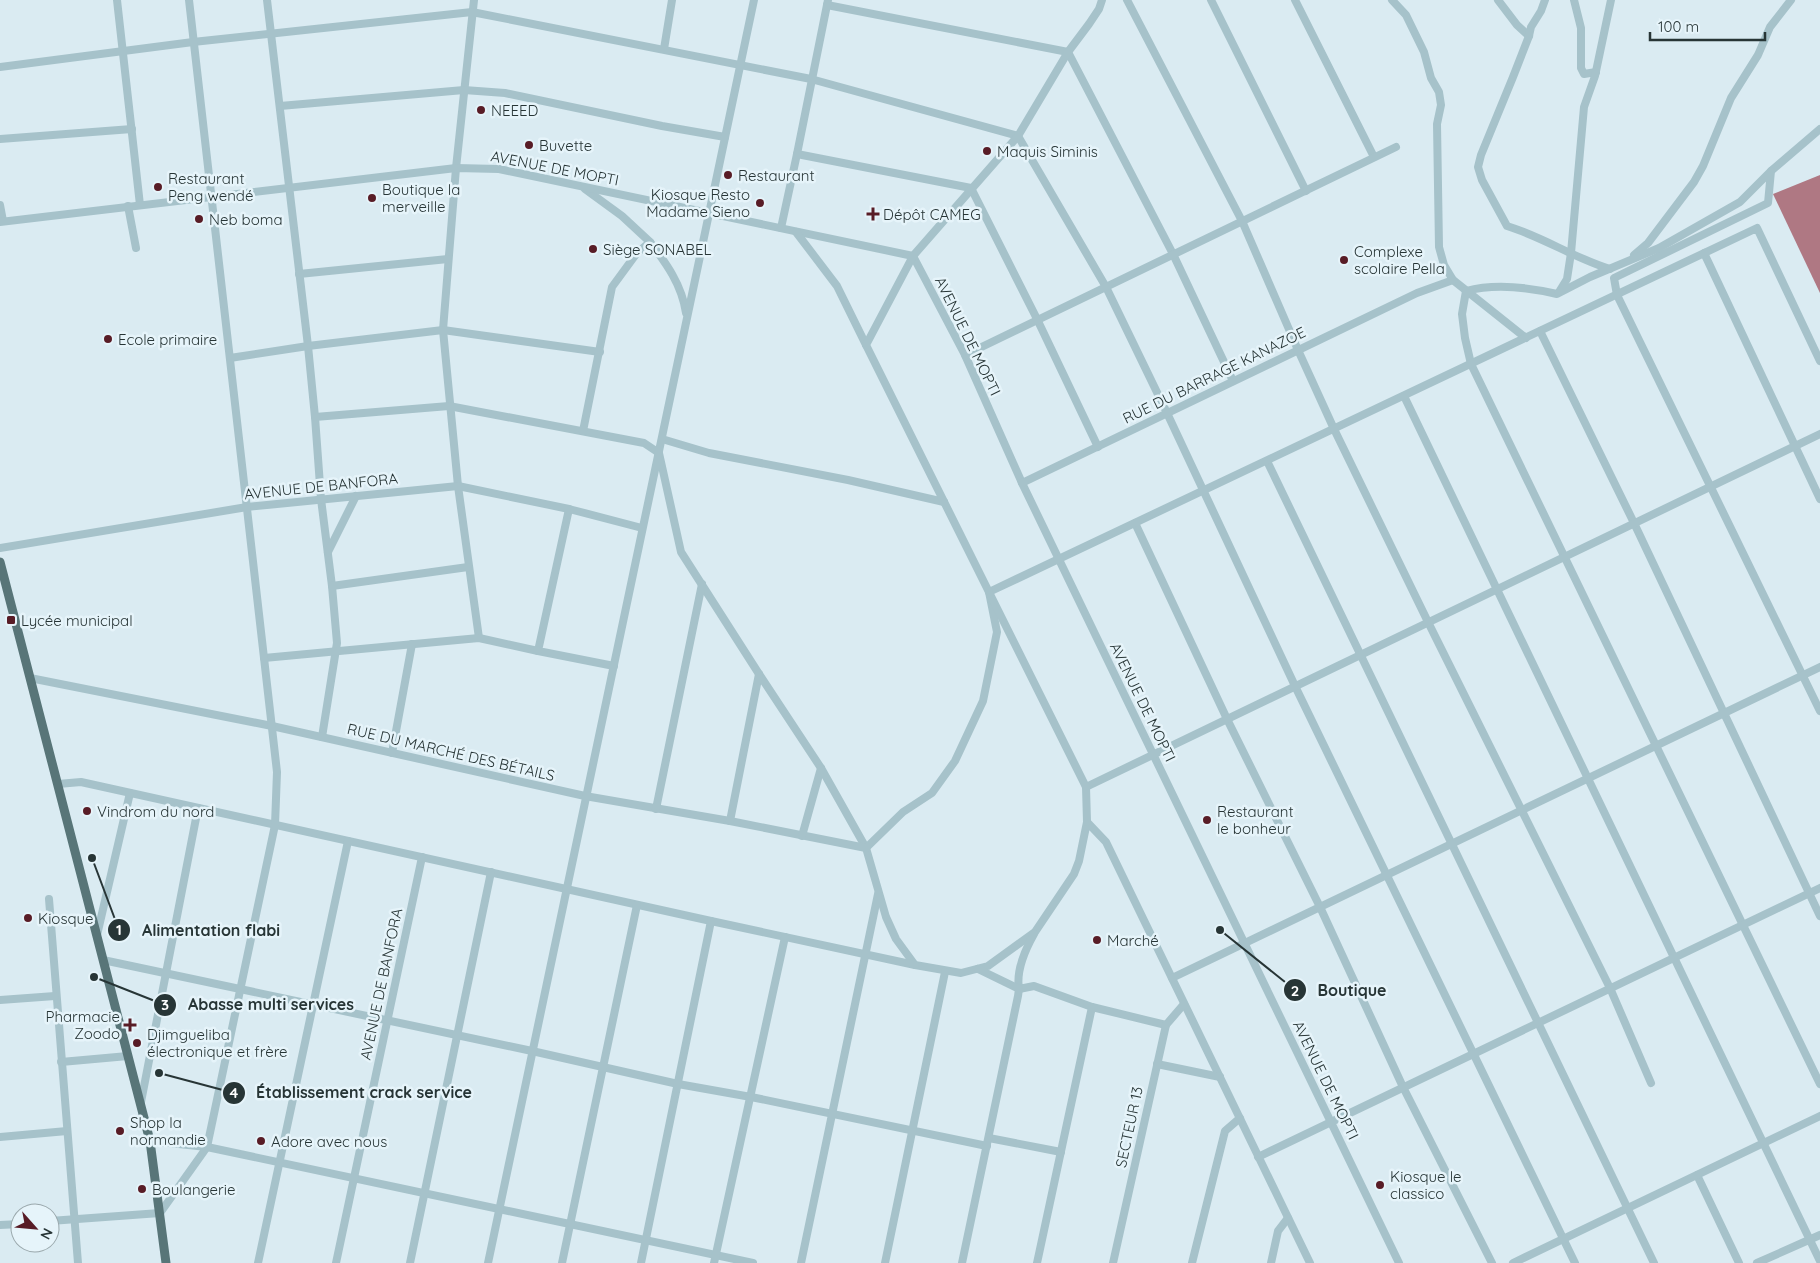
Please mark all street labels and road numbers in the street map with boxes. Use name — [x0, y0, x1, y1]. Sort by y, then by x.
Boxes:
street label: AVENUE DE MOPTI — [489, 146, 621, 190]
street label: AVENUE DE MOPTI — [931, 273, 1005, 399]
street label: RUE DU BARRAGE KANAZOE — [1119, 322, 1309, 428]
street label: AVENUE DE BANFORA — [243, 468, 399, 504]
street label: AVENUE DE MOPTI — [1106, 639, 1180, 765]
street label: RUE DU MARCHÉ DES BÉTAILS — [345, 719, 557, 785]
street label: AVENUE DE BANFORA — [356, 906, 406, 1062]
street label: AVENUE DE MOPTI — [1289, 1017, 1363, 1143]
street label: SECTEUR 13 — [1111, 1085, 1147, 1169]

